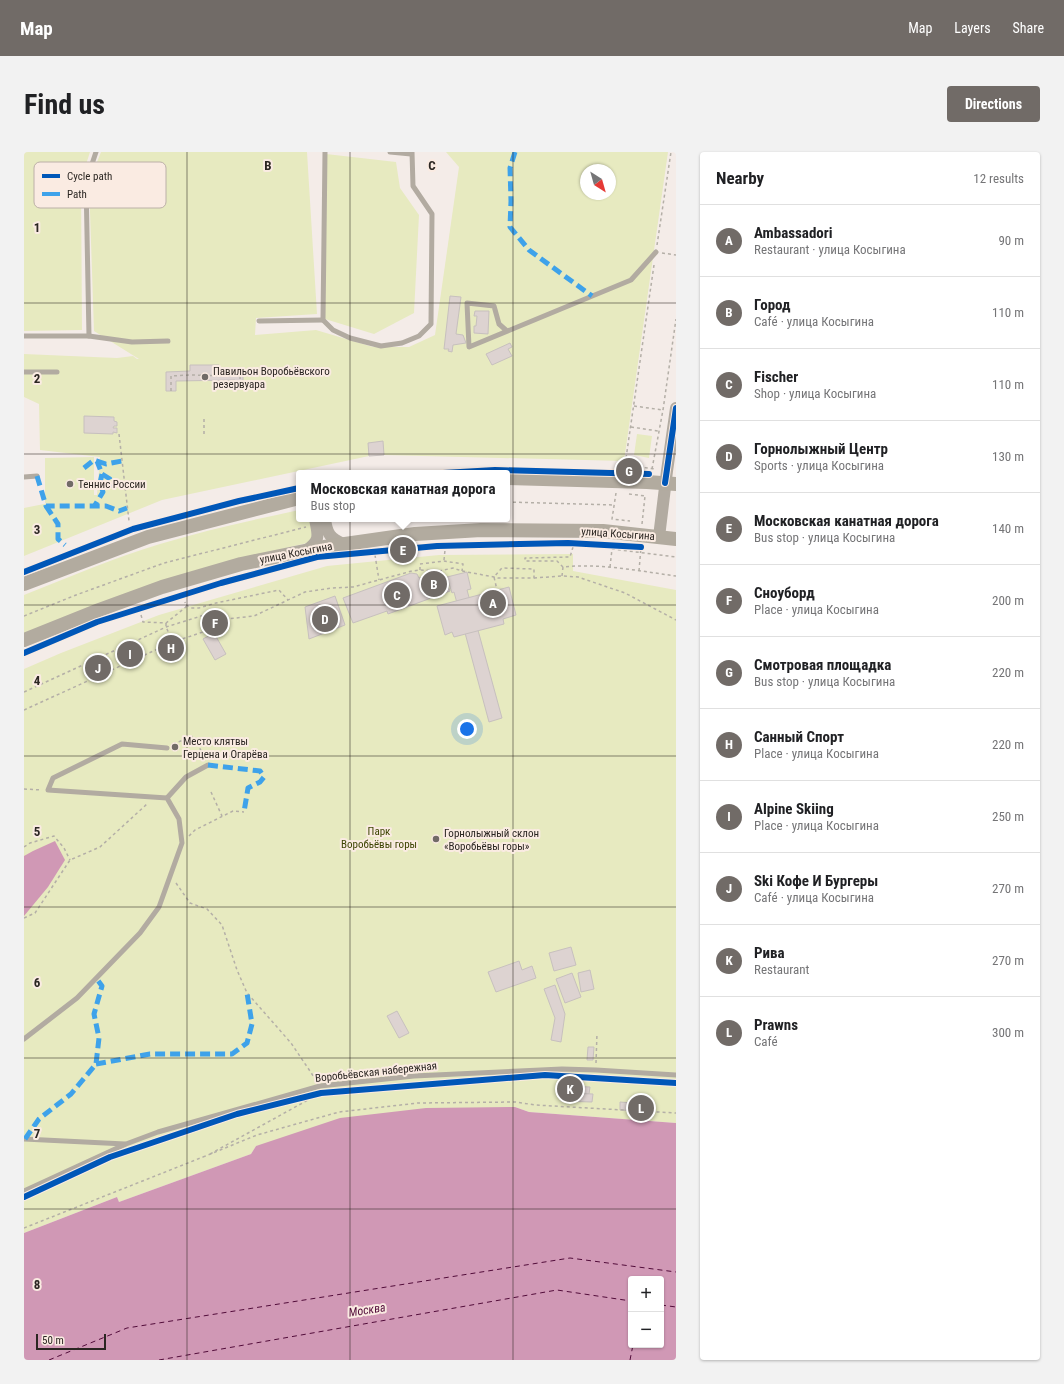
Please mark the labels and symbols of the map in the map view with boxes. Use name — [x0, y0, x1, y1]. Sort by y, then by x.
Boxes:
text: B — [264, 158, 272, 173]
text: C — [428, 158, 436, 173]
legend — [34, 162, 166, 208]
north arrow — [580, 164, 616, 200]
text: Cycle path — [67, 170, 112, 183]
text: Path — [67, 188, 87, 201]
text: 1 — [34, 220, 40, 235]
place label: Павильон Воробьёвского резервуара — [213, 365, 330, 391]
text: 2 — [34, 371, 41, 386]
marker: Павильон Воробьёвского резервуара — [200, 372, 210, 382]
pin: G — [616, 456, 642, 486]
place label: Теннис России — [78, 478, 146, 491]
marker: Теннис России — [65, 479, 75, 489]
text: 3 — [34, 522, 40, 537]
street label: улица Косыгина — [581, 525, 655, 543]
pin: E — [390, 535, 416, 565]
street label: улица Косыгина — [259, 540, 333, 566]
pin: B — [421, 569, 447, 599]
pin: C — [384, 580, 410, 610]
pin: A — [480, 588, 506, 618]
pin: D — [312, 604, 338, 634]
pin: F — [202, 608, 228, 638]
pin: H — [158, 633, 184, 663]
pin: I — [117, 639, 143, 669]
pin: J — [85, 653, 111, 683]
text: 4 — [34, 673, 41, 688]
your location — [457, 719, 477, 739]
place label: Место клятвы Герцена и Огарёва — [183, 735, 268, 761]
marker: Место клятвы Герцена и Огарёва — [170, 742, 180, 752]
text: 5 — [34, 824, 41, 839]
park label: Парк Воробьёвы горы — [341, 825, 417, 851]
place label: Горнолыжный склон «Воробьёвы горы» — [444, 827, 539, 853]
marker: Горнолыжный склон «Воробьёвы горы» — [431, 834, 441, 844]
text: 6 — [34, 975, 41, 990]
street label: Воробьёвская набережная — [314, 1059, 438, 1085]
pin: K — [557, 1074, 583, 1104]
pin: L — [628, 1093, 654, 1123]
text: 7 — [34, 1126, 41, 1141]
text: 8 — [34, 1277, 40, 1292]
water label: Москва — [348, 1300, 386, 1320]
scale bar — [36, 1332, 106, 1351]

